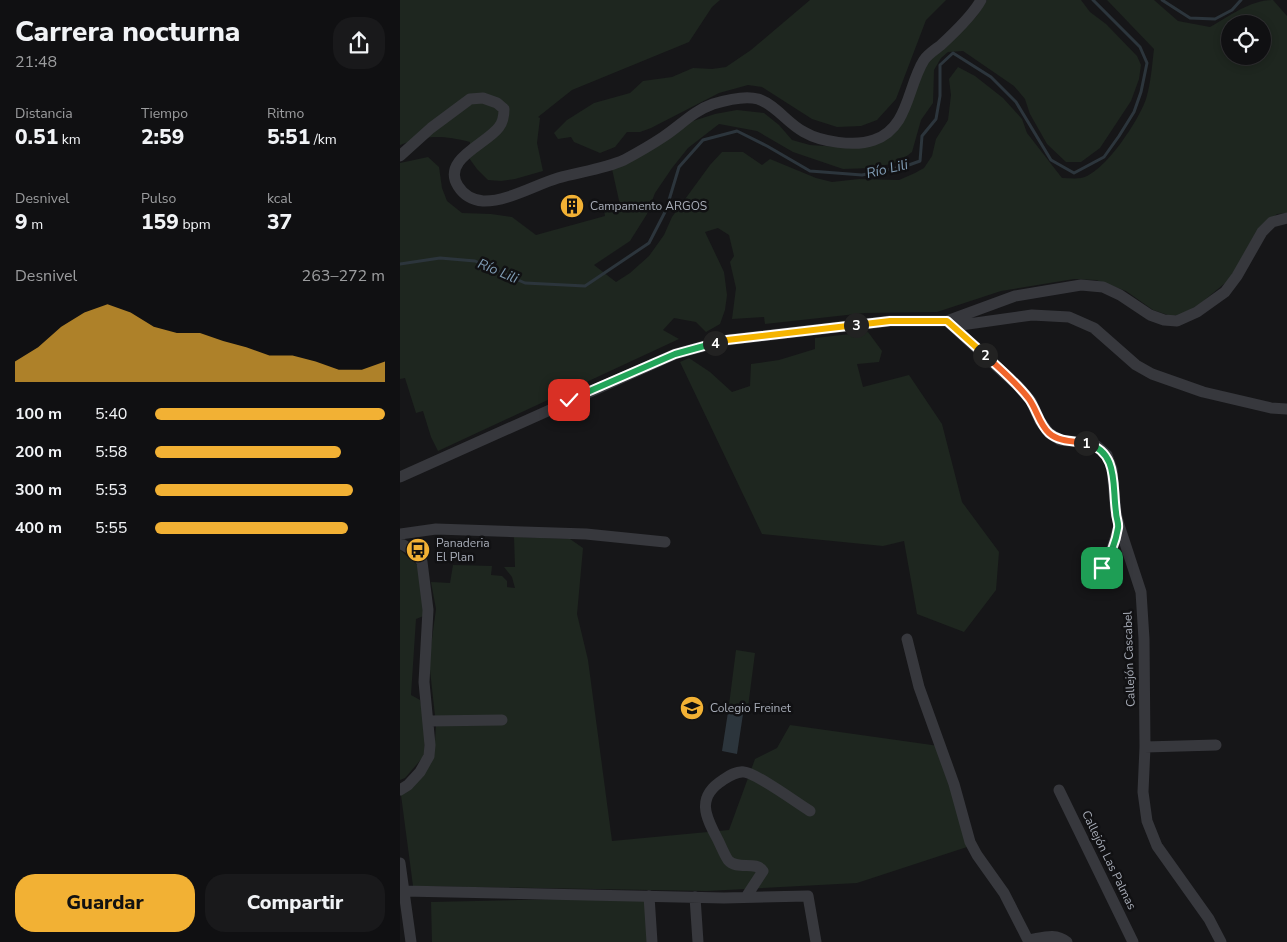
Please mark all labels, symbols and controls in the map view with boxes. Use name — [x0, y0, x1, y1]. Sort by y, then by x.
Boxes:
text: Carrera nocturna — [15, 13, 240, 51]
map controls — [1221, 15, 1271, 65]
button: locate — [1221, 15, 1271, 65]
button: share — [333, 17, 385, 69]
text: 21:48 — [15, 51, 57, 73]
text: Distancia — [15, 104, 73, 123]
text: Tiempo — [141, 104, 188, 123]
text: Ritmo — [267, 104, 304, 123]
text: 0.51 — [15, 123, 58, 151]
text: 2:59 — [141, 123, 184, 151]
text: 5:51 — [267, 123, 310, 151]
text: km — [58, 130, 81, 149]
text: /km — [310, 130, 337, 149]
water label: Río Lili — [864, 155, 910, 183]
text: Desnivel — [15, 189, 69, 208]
text: Pulso — [141, 189, 176, 208]
text: kcal — [267, 189, 292, 208]
building icon: Campamento ARGOS — [559, 193, 585, 219]
place label: Campamento ARGOS — [590, 198, 707, 214]
text: 9 — [15, 208, 28, 236]
text: 159 — [141, 208, 179, 236]
text: 37 — [267, 208, 292, 236]
text: m — [28, 215, 43, 234]
text: bpm — [179, 215, 211, 234]
water label: Río Lili — [475, 254, 522, 288]
text: Desnivel — [15, 265, 77, 287]
text: 263–272 m — [302, 265, 385, 287]
pin: 3 — [844, 312, 868, 338]
text: 3 — [852, 316, 861, 335]
pin: 4 — [702, 330, 728, 356]
text: 4 — [711, 334, 720, 353]
pin: 2 — [972, 342, 998, 368]
text: 2 — [981, 346, 990, 365]
pin — [548, 379, 590, 421]
icon: check — [555, 386, 583, 414]
text: 100 m — [15, 403, 62, 425]
text: 5:40 — [95, 403, 127, 425]
pin: 1 — [1074, 430, 1098, 456]
text: 1 — [1082, 434, 1091, 453]
text: 200 m — [15, 441, 62, 463]
text: 5:58 — [95, 441, 127, 463]
text: 300 m — [15, 479, 62, 501]
text: 5:53 — [95, 479, 127, 501]
text: 400 m — [15, 517, 62, 539]
text: 5:55 — [95, 517, 127, 539]
place label: Panaderia El Plan — [436, 535, 490, 565]
bus stop icon: Panaderia El Plan — [405, 537, 431, 563]
pin — [1081, 547, 1123, 589]
icon: arrive — [1088, 554, 1116, 582]
street label: Callejón Cascabel — [1119, 610, 1139, 707]
school or university icon: Colegio Freinet — [679, 695, 705, 721]
place label: Colegio Freinet — [710, 700, 792, 716]
street label: Callejón Las Palmas — [1078, 808, 1140, 912]
button: Guardar — [15, 874, 195, 932]
button: Compartir — [205, 874, 385, 932]

